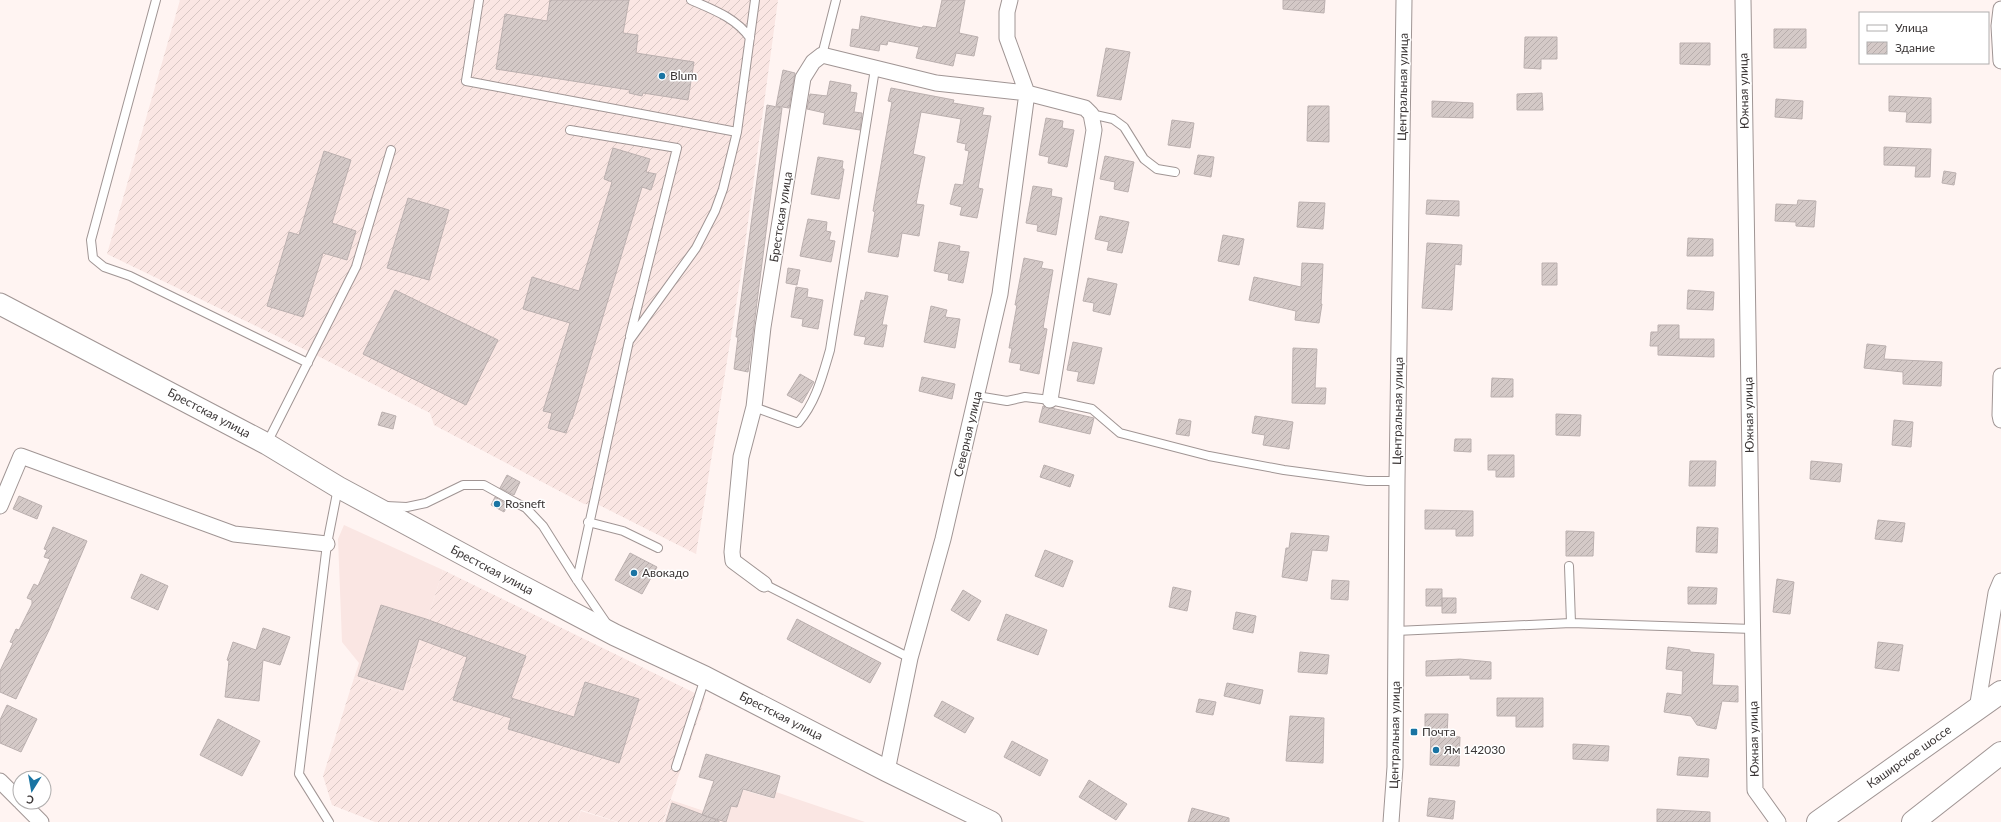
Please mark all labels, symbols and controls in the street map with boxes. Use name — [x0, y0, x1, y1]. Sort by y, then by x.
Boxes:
legend — [1859, 12, 1989, 64]
text: Улица — [1895, 20, 1928, 35]
street label: Центральная улица — [1394, 33, 1411, 141]
text: Здание — [1895, 40, 1935, 55]
street label: Южная улица — [1735, 53, 1752, 129]
place label: Blum — [670, 68, 697, 83]
marker: Blum — [657, 71, 667, 81]
street label: Брестская улица — [766, 170, 795, 263]
street label: Центральная улица — [1389, 357, 1406, 465]
street label: Южная улица — [1740, 377, 1757, 453]
street label: Брестская улица — [165, 384, 253, 441]
street label: Северная улица — [950, 389, 985, 478]
place label: Rosneft — [505, 496, 546, 511]
marker: Rosneft — [492, 499, 502, 509]
street label: Брестская улица — [448, 541, 536, 598]
place label: Авокадо — [642, 565, 689, 580]
marker: Авокадо — [629, 568, 639, 578]
street label: Центральная улица — [1386, 681, 1403, 789]
street label: Брестская улица — [737, 688, 825, 743]
street label: Южная улица — [1745, 701, 1762, 777]
street label: Каширское шоссе — [1864, 722, 1954, 791]
place label: Почта — [1422, 724, 1456, 739]
marker: Почта — [1409, 727, 1419, 737]
place label: Ям 142030 — [1443, 742, 1505, 757]
marker: Ям 142030 — [1431, 745, 1441, 755]
north arrow — [12, 770, 52, 810]
text: С — [24, 793, 35, 807]

